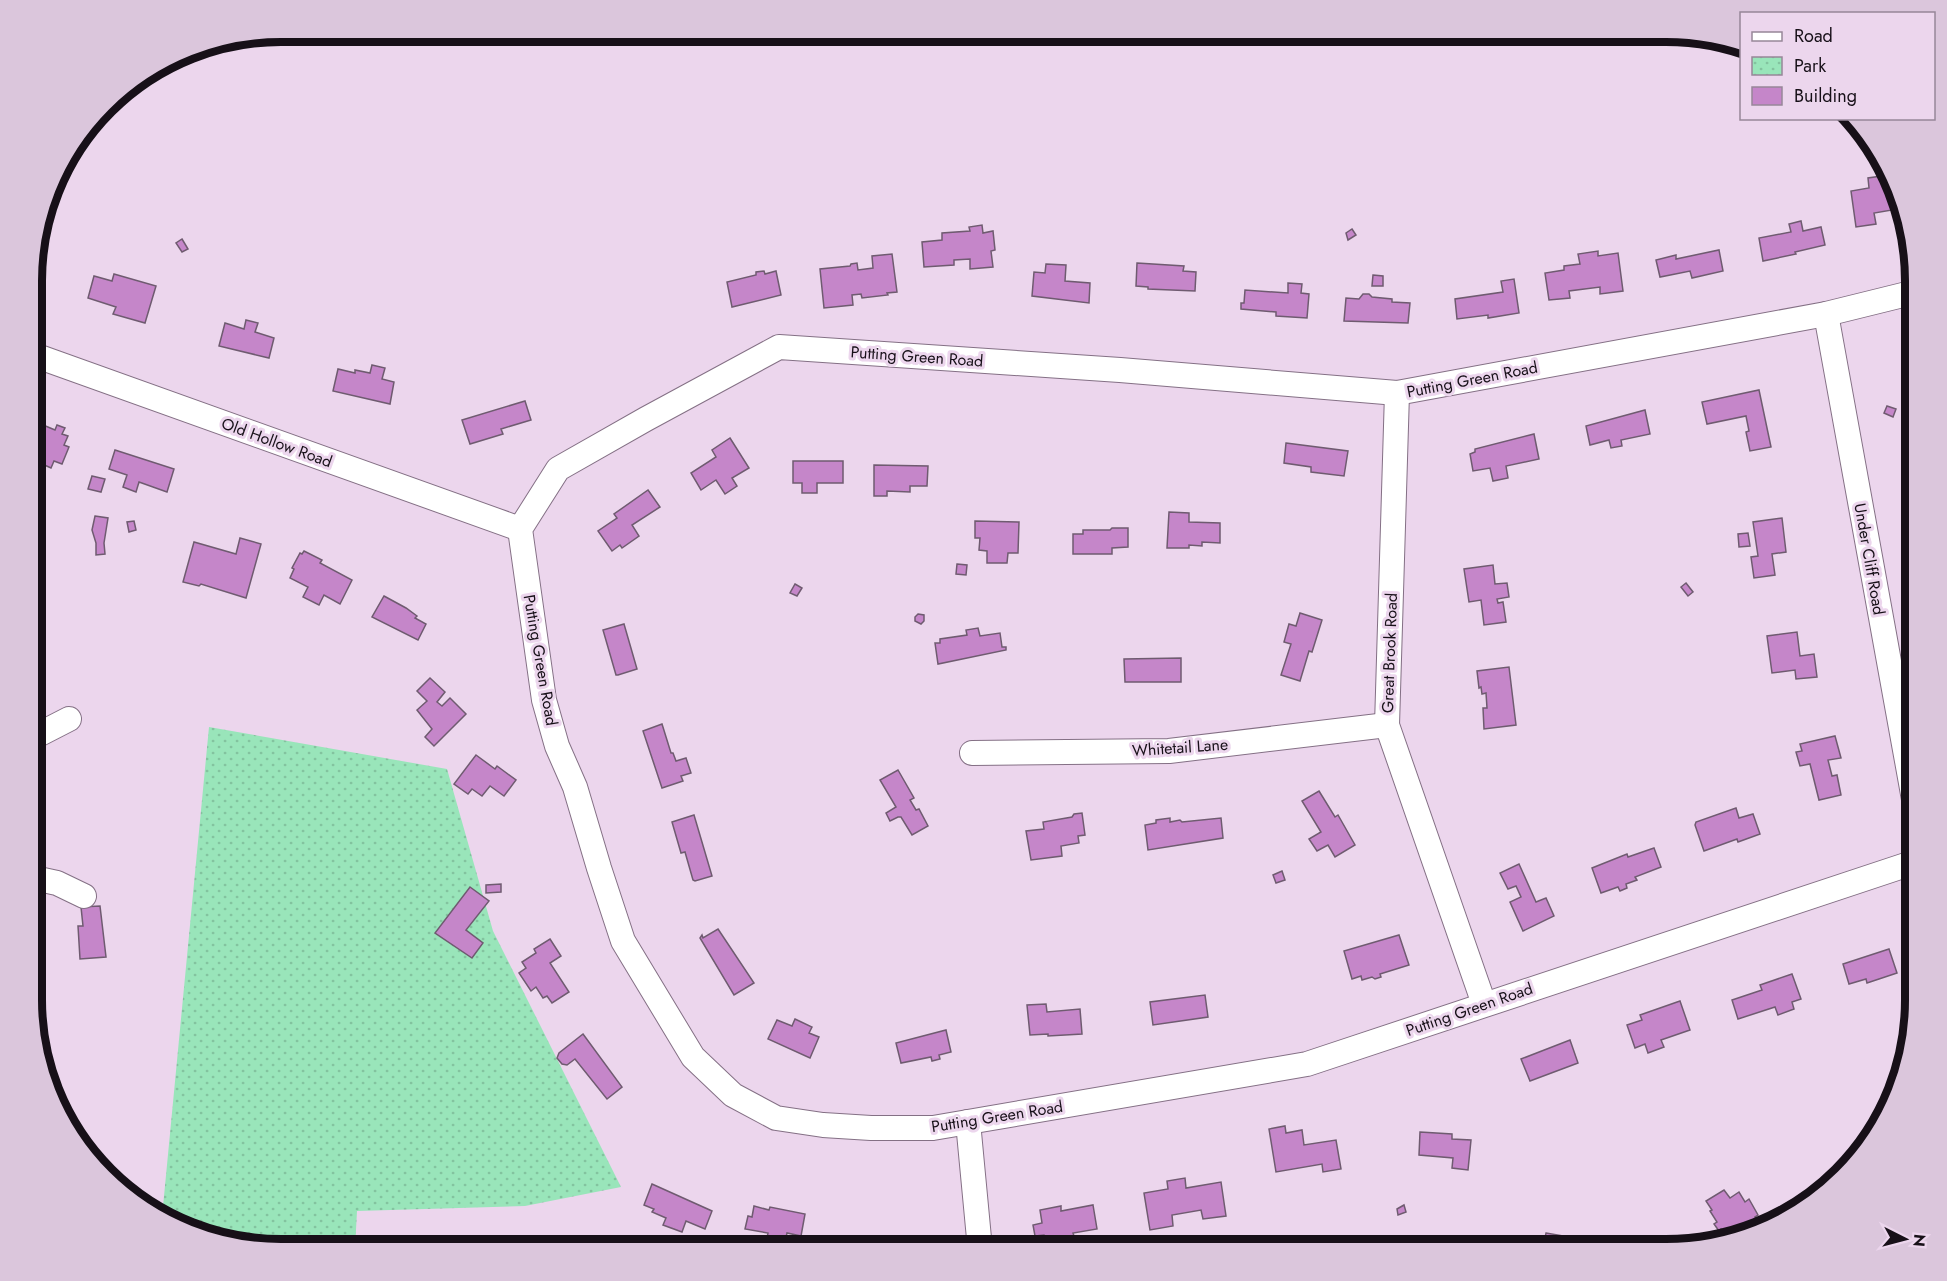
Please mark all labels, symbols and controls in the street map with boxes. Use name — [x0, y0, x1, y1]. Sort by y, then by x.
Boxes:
legend — [1740, 12, 1935, 120]
text: Road — [1794, 23, 1833, 49]
text: Park — [1794, 53, 1826, 79]
text: Building — [1794, 83, 1857, 109]
street label: Putting Green Road — [850, 340, 984, 373]
street label: Putting Green Road — [1405, 356, 1539, 403]
street label: Old Hollow Road — [218, 412, 335, 473]
street label: Under Cliff Road — [1848, 501, 1891, 617]
street label: Putting Green Road — [518, 593, 563, 728]
street label: Great Brook Road — [1376, 593, 1403, 713]
street label: Whitetail Lane — [1131, 733, 1229, 762]
street label: Putting Green Road — [1403, 977, 1536, 1042]
street label: Putting Green Road — [930, 1095, 1064, 1138]
north arrow — [1875, 1209, 1935, 1269]
text: N — [1907, 1233, 1932, 1248]

